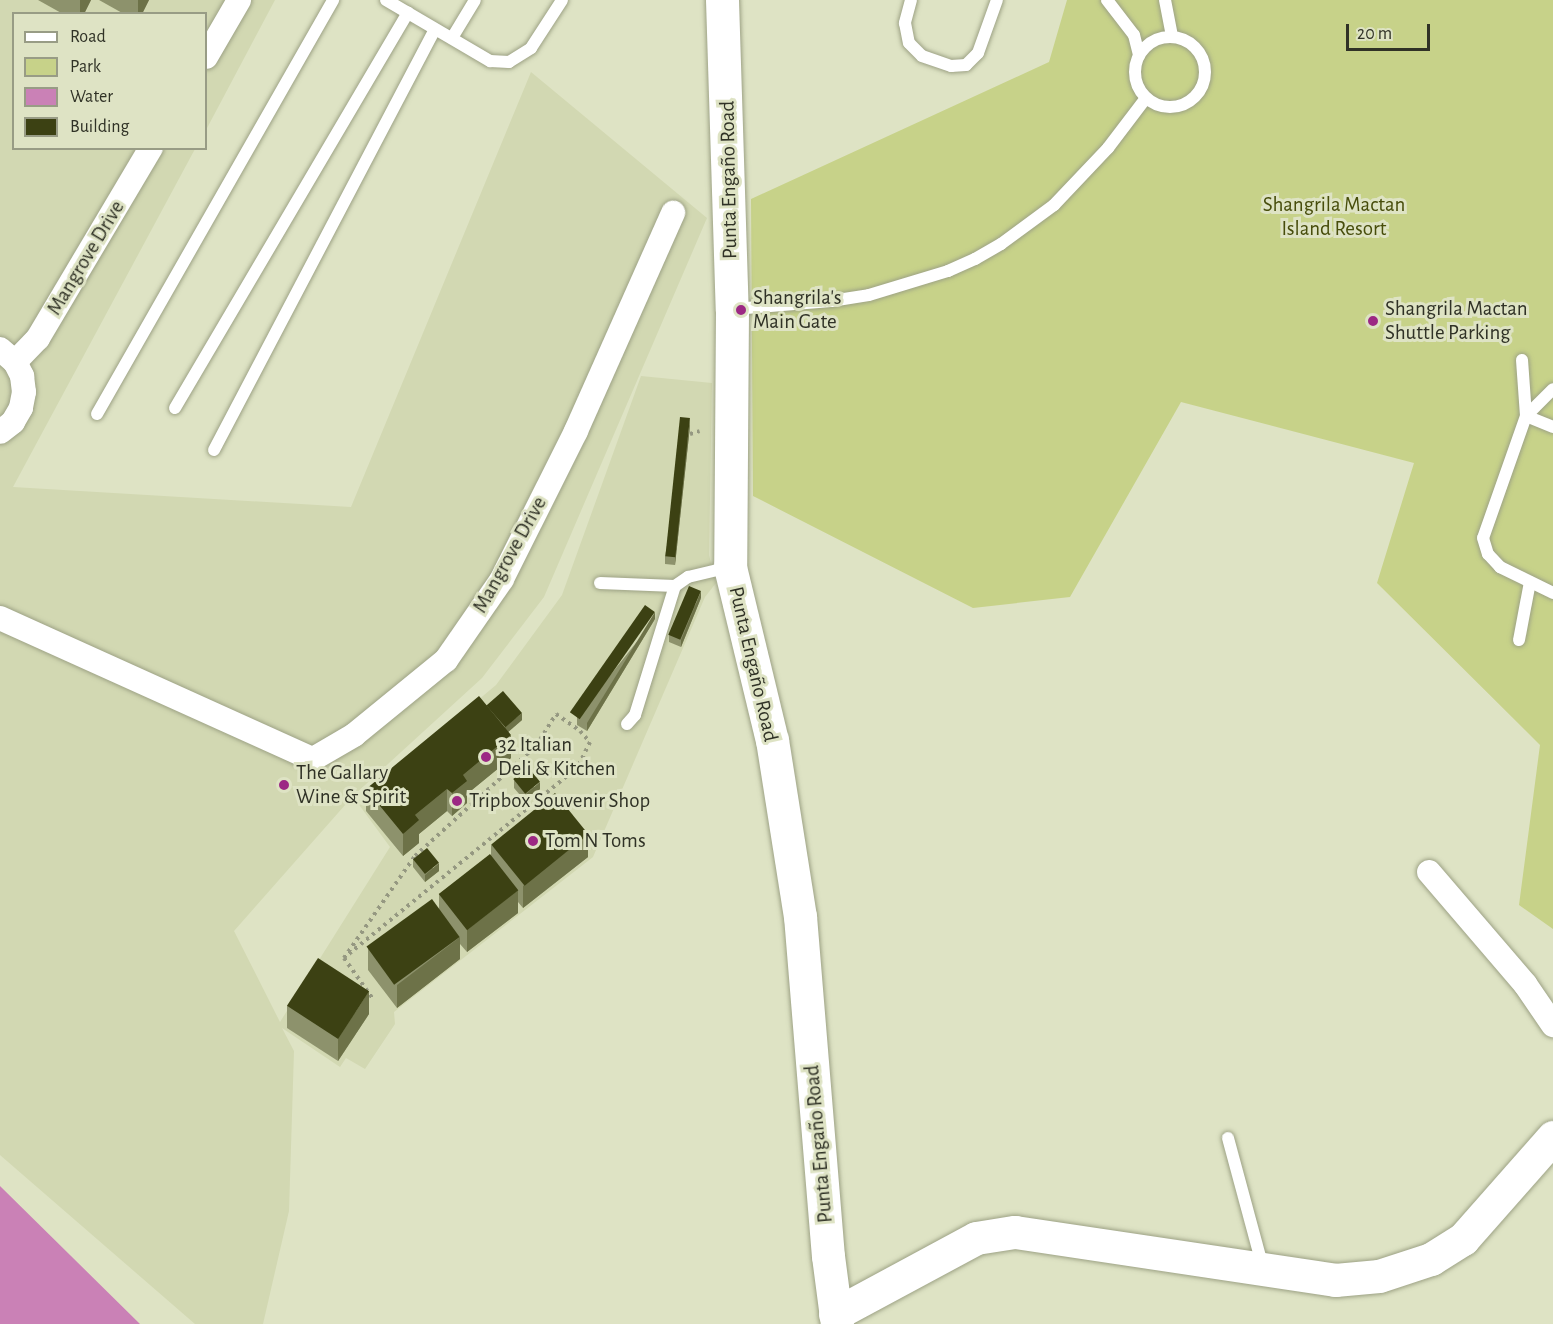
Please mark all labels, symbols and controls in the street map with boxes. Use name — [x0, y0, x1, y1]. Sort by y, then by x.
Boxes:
legend — [12, 12, 207, 150]
scale bar — [1349, 12, 1433, 50]
text: 20 m — [1357, 25, 1392, 43]
text: Road — [70, 28, 106, 46]
text: Park — [70, 58, 101, 76]
text: Water — [70, 88, 113, 106]
street label: Punta Engaño Road — [715, 101, 743, 259]
text: Building — [70, 118, 129, 136]
park label: Shangrila Mactan Island Resort — [1263, 192, 1405, 242]
street label: Mangrove Drive — [42, 196, 130, 320]
place label: Shangrila's Main Gate — [753, 285, 842, 335]
place label: Shangrila Mactan Shuttle Parking — [1385, 296, 1528, 346]
marker: Shangrila's Main Gate — [734, 303, 748, 317]
marker: Shangrila Mactan Shuttle Parking — [1366, 314, 1380, 328]
street label: Mangrove Drive — [468, 492, 552, 618]
street label: Punta Engaño Road — [723, 584, 783, 744]
place label: 32 Italian Deli & Kitchen — [498, 732, 616, 782]
marker: 32 Italian Deli & Kitchen — [479, 750, 493, 764]
place label: The Gallary Wine & Spirit — [296, 760, 406, 810]
marker: The Gallary Wine & Spirit — [277, 778, 291, 792]
place label: Tripbox Souvenir Shop — [469, 788, 650, 814]
marker: Tripbox Souvenir Shop — [450, 794, 464, 808]
place label: Tom N Toms — [545, 828, 646, 854]
marker: Tom N Toms — [526, 834, 540, 848]
street label: Punta Engaño Road — [800, 1064, 838, 1224]

